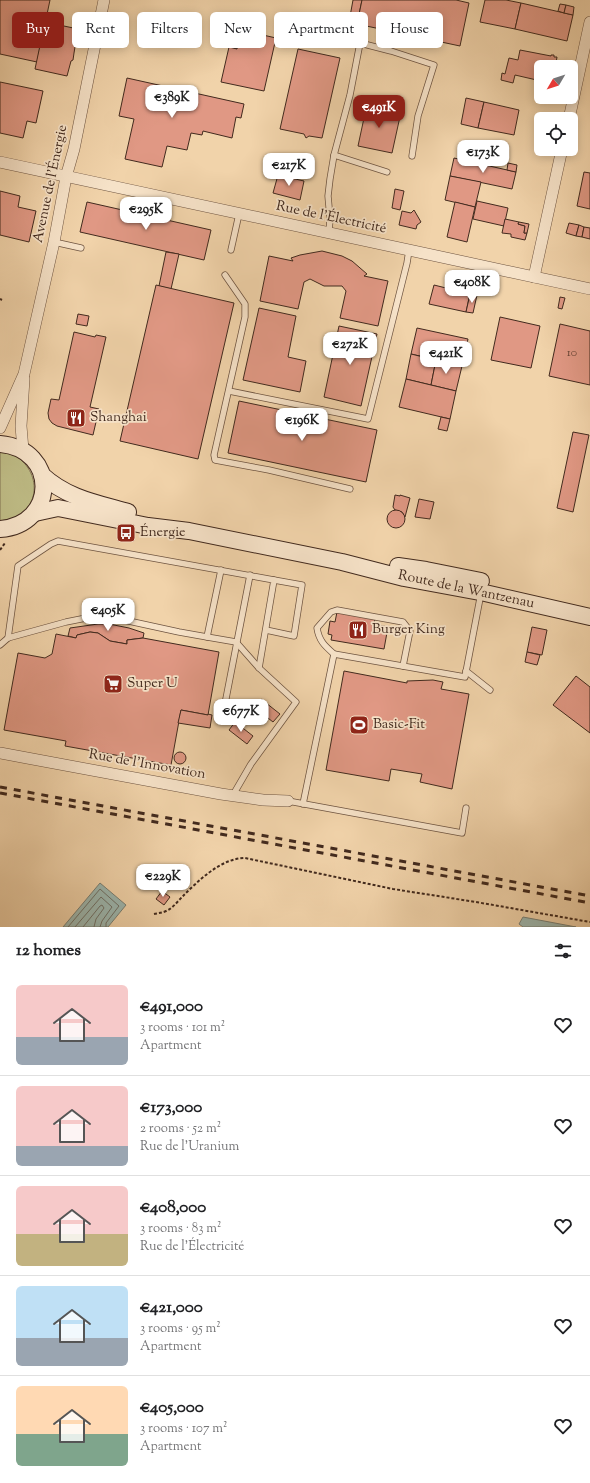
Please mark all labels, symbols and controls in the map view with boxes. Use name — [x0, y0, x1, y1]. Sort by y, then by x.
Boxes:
chip: Buy — [12, 12, 64, 48]
chip: Rent — [72, 12, 129, 48]
chip: Filters — [137, 12, 202, 48]
chip: New — [210, 12, 266, 48]
chip: Apartment — [274, 12, 368, 48]
chip: House — [376, 12, 443, 48]
north arrow — [534, 60, 578, 104]
map controls — [534, 60, 578, 156]
pin: €389K — [144, 85, 200, 119]
text: €389K — [154, 89, 190, 107]
pin: €491K — [351, 95, 407, 129]
text: €491K — [362, 99, 396, 117]
button: locate — [534, 112, 578, 156]
street label: Avenue de l'Énergie — [29, 123, 73, 245]
pin: €173K — [455, 140, 511, 174]
text: €173K — [466, 144, 500, 162]
pin: €217K — [261, 153, 317, 187]
text: €217K — [272, 157, 306, 175]
pin: €295K — [118, 197, 174, 231]
street label: Rue de l'Électricité — [274, 197, 388, 239]
text: €295K — [129, 201, 163, 219]
pin: €408K — [444, 270, 500, 304]
text: €408K — [454, 274, 490, 292]
pin: €272K — [322, 332, 378, 366]
text: €272K — [332, 336, 368, 354]
pin: €421K — [418, 341, 474, 375]
house number: 10 — [567, 344, 577, 362]
text: €421K — [429, 345, 463, 363]
restaurant icon: Shanghai — [65, 407, 87, 429]
place label: Shanghai — [90, 408, 147, 428]
pin: €196K — [274, 408, 330, 442]
text: €196K — [285, 412, 319, 430]
bus stop icon: Énergie — [115, 522, 137, 544]
place label: Énergie — [140, 523, 186, 543]
street label: Route de la Wantzenau — [396, 566, 536, 614]
pin: €405K — [80, 598, 136, 632]
text: €405K — [91, 602, 125, 620]
restaurant icon: Burger King — [347, 619, 369, 641]
place label: Burger King — [372, 620, 445, 640]
supermarket icon: Super U — [102, 673, 124, 695]
place label: Super U — [127, 674, 178, 694]
pin: €677K — [213, 699, 269, 733]
text: €677K — [223, 703, 259, 721]
sports icon: Basic-Fit — [348, 714, 370, 736]
place label: Basic-Fit — [373, 715, 425, 735]
street label: Rue de l'Innovation — [87, 745, 207, 785]
pin: €229K — [135, 864, 191, 898]
text: €229K — [145, 868, 181, 886]
text: 12 homes — [16, 939, 81, 963]
icon: filters — [552, 940, 574, 962]
text: €491,000 — [140, 995, 203, 1019]
icon: home — [48, 1001, 96, 1049]
icon: heart — [552, 1014, 574, 1036]
text: 3 rooms · 101 m² — [140, 1019, 225, 1037]
text: Apartment — [140, 1037, 201, 1055]
text: €173,000 — [140, 1096, 202, 1120]
icon: home — [48, 1102, 96, 1150]
icon: heart — [552, 1115, 574, 1137]
text: 2 rooms · 52 m² — [140, 1120, 221, 1138]
text: Rue de l'Uranium — [140, 1138, 239, 1156]
text: €408,000 — [140, 1196, 206, 1220]
icon: home — [48, 1202, 96, 1250]
icon: heart — [552, 1215, 574, 1237]
text: 3 rooms · 83 m² — [140, 1220, 221, 1238]
text: Rue de l'Électricité — [140, 1238, 244, 1256]
text: €421,000 — [140, 1296, 203, 1320]
icon: home — [48, 1302, 96, 1350]
icon: heart — [552, 1315, 574, 1337]
text: 3 rooms · 95 m² — [140, 1320, 221, 1338]
text: Apartment — [140, 1338, 201, 1356]
text: €405,000 — [140, 1396, 204, 1420]
icon: home — [48, 1402, 96, 1450]
icon: heart — [552, 1415, 574, 1437]
text: 3 rooms · 107 m² — [140, 1420, 227, 1438]
text: Apartment — [140, 1438, 201, 1456]

